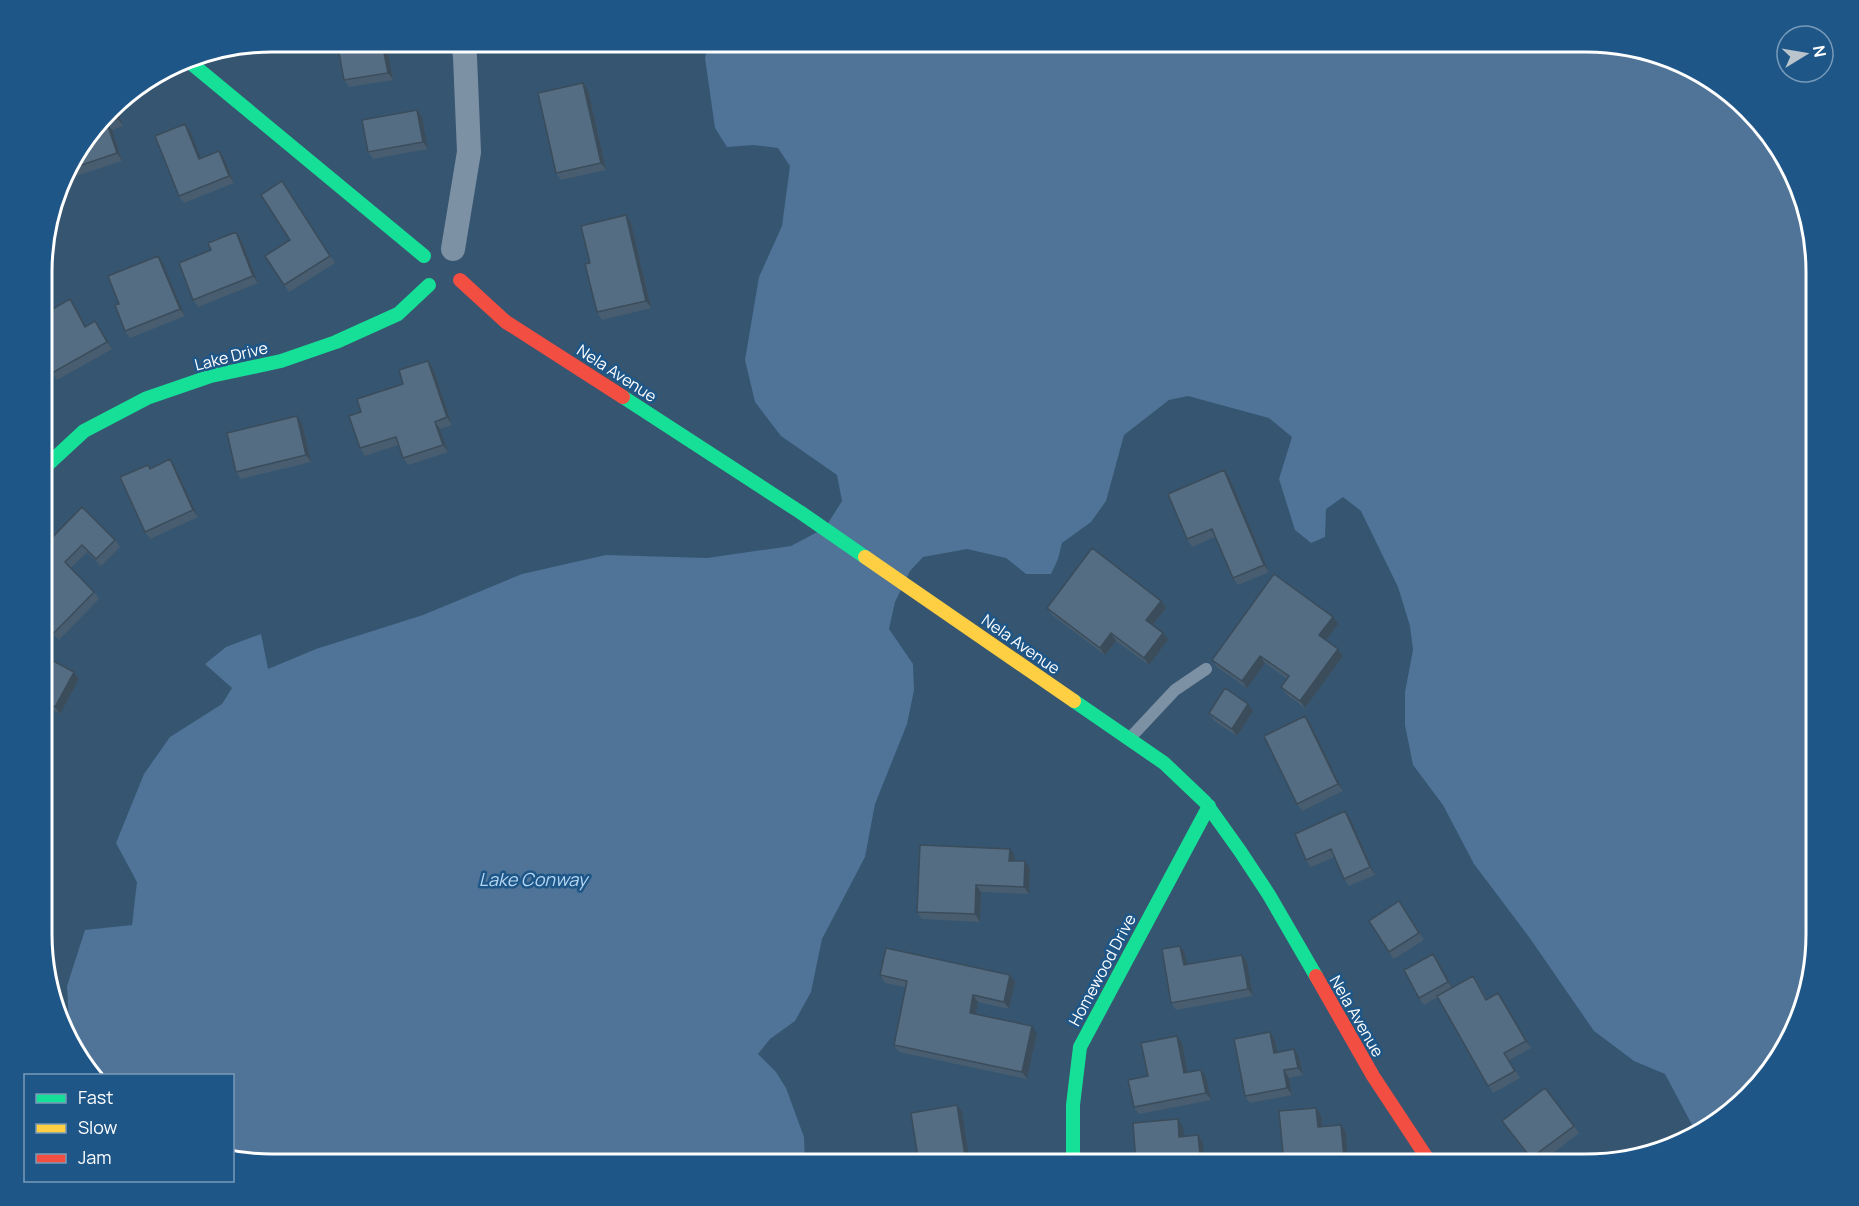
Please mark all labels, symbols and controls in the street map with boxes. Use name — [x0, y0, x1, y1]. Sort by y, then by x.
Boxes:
north arrow — [1775, 24, 1835, 84]
text: N — [1808, 43, 1832, 59]
street label: Lake Drive — [192, 336, 270, 376]
street label: Nela Avenue — [573, 339, 661, 407]
street label: Nela Avenue — [977, 609, 1065, 679]
water label: Lake Conway — [479, 867, 590, 891]
street label: Homewood Drive — [1063, 910, 1141, 1030]
street label: Nela Avenue — [1325, 971, 1389, 1061]
legend — [24, 1074, 234, 1182]
text: Fast — [78, 1085, 113, 1109]
text: Slow — [78, 1115, 118, 1139]
text: Jam — [78, 1145, 112, 1169]

